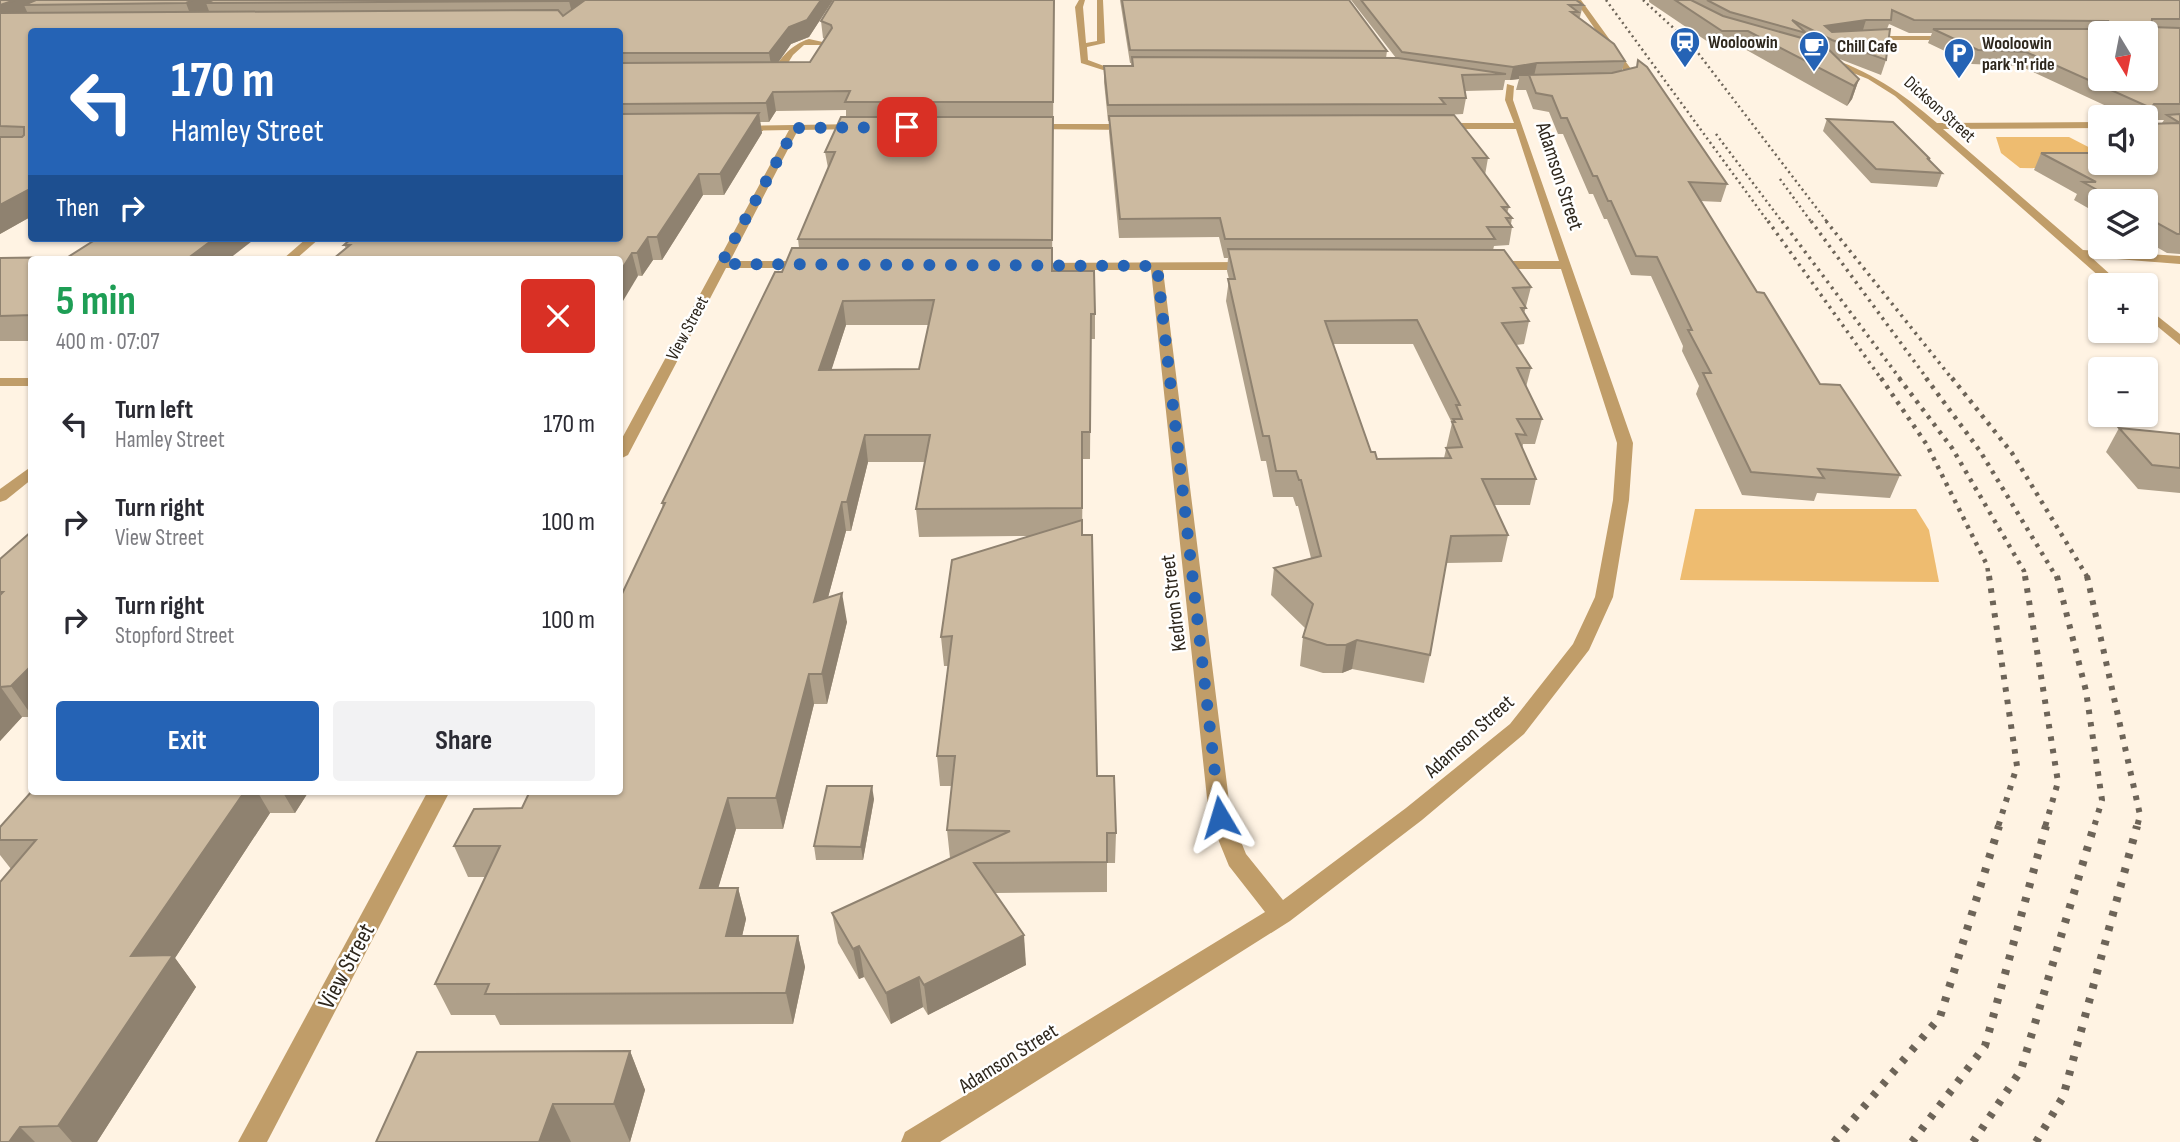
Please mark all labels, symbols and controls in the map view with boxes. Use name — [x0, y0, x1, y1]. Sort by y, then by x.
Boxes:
north arrow — [2088, 21, 2158, 91]
map controls — [2088, 21, 2158, 427]
station icon: Wooloowin — [1668, 25, 1702, 69]
cafe icon: Chill Cafe — [1797, 29, 1831, 73]
place label: Wooloowin — [1708, 32, 1778, 53]
place label: Wooloowin park 'n' ride — [1982, 33, 2055, 75]
place label: Chill Cafe — [1837, 36, 1897, 57]
parking icon: Wooloowin park 'n' ride — [1942, 36, 1976, 80]
text: 170 m — [171, 52, 275, 111]
icon: left — [56, 56, 147, 147]
street label: Dickson Street — [1900, 72, 1980, 147]
pin — [877, 97, 937, 157]
button: sound — [2088, 105, 2158, 175]
icon: arrive — [888, 108, 926, 146]
text: Hamley Street — [171, 112, 324, 151]
street label: Adamson Street — [1530, 118, 1589, 233]
icon: right — [113, 189, 151, 227]
button: layers — [2088, 189, 2158, 259]
text: Then — [56, 193, 99, 224]
button: + — [2088, 273, 2158, 343]
text: 5 min — [56, 276, 136, 327]
button: close — [521, 279, 595, 353]
street label: View Street — [662, 292, 713, 364]
text: 400 m · 07:07 — [56, 328, 159, 356]
button: − — [2088, 357, 2158, 427]
text: Turn left — [115, 395, 193, 426]
icon: left — [56, 405, 94, 443]
text: 170 m — [543, 409, 595, 440]
text: Hamley Street — [115, 426, 225, 454]
text: Turn right — [115, 493, 204, 524]
icon: right — [56, 503, 94, 541]
text: 100 m — [542, 507, 595, 538]
text: View Street — [115, 524, 204, 552]
street label: Kedron Street — [1155, 553, 1192, 653]
text: Turn right — [115, 591, 204, 622]
icon: right — [56, 601, 94, 639]
text: 100 m — [542, 605, 595, 636]
text: Stopford Street — [115, 622, 234, 650]
street label: Adamson Street — [1419, 690, 1519, 784]
button: Exit — [56, 701, 319, 781]
button: Share — [333, 701, 595, 781]
position arrow — [1183, 780, 1257, 854]
street label: View Street — [312, 918, 381, 1014]
street label: Adamson Street — [953, 1018, 1062, 1099]

